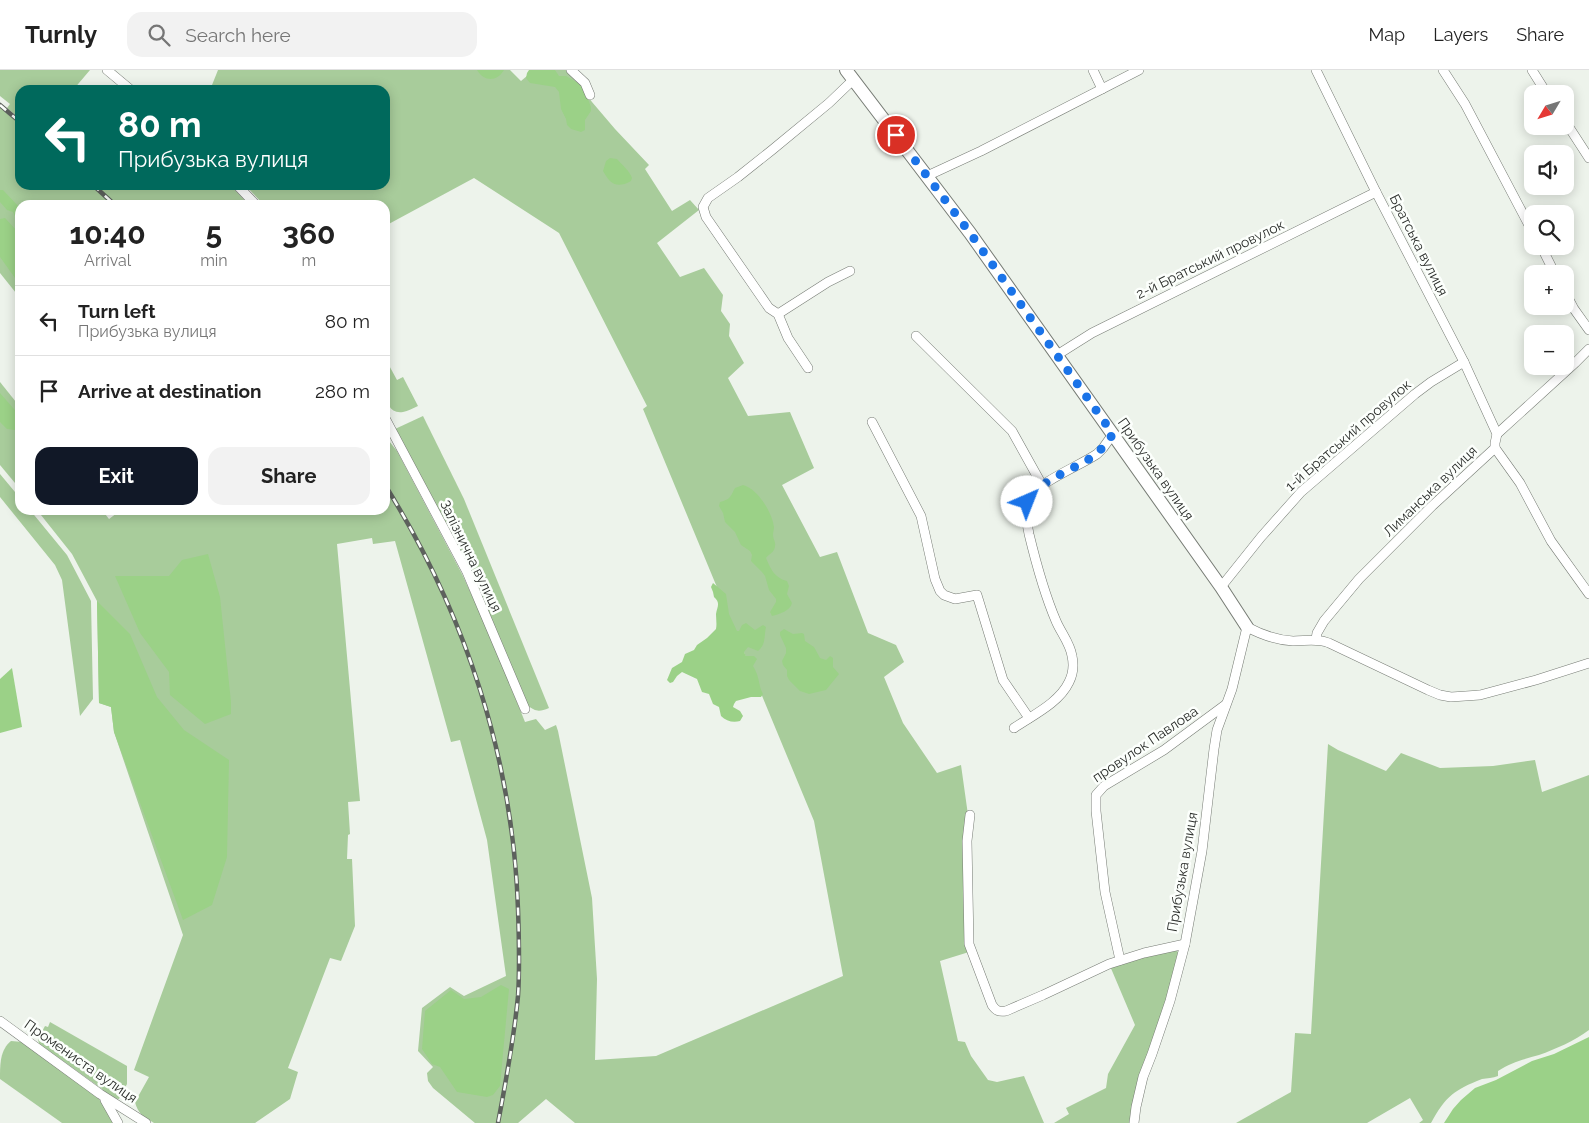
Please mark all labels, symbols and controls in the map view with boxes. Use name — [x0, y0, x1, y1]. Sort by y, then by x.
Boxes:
search box — [127, 12, 477, 57]
text: Turnly — [25, 20, 97, 49]
icon: search — [145, 21, 173, 49]
text: Search here — [185, 24, 291, 46]
text: Map — [1369, 24, 1405, 45]
text: Layers — [1433, 24, 1488, 45]
text: Share — [1516, 24, 1564, 45]
north arrow — [1524, 85, 1574, 135]
map controls — [1524, 85, 1574, 375]
text: 80 m — [118, 104, 202, 145]
icon: left — [35, 105, 100, 170]
pin — [875, 114, 917, 156]
icon: arrive — [882, 121, 910, 149]
button: sound — [1524, 145, 1574, 195]
text: Прибузька вулиця — [118, 146, 309, 172]
street label: Братська вулиця — [1387, 192, 1451, 298]
button: search — [1524, 205, 1574, 255]
text: 10:40 — [69, 216, 146, 251]
text: 5 — [206, 216, 222, 251]
text: 360 — [282, 216, 336, 251]
street label: 2-й Братський провулок — [1133, 216, 1287, 302]
text: Arrival — [84, 251, 131, 270]
text: min — [200, 251, 228, 270]
text: m — [301, 251, 316, 270]
button: + — [1524, 265, 1574, 315]
text: Turn left — [78, 300, 155, 322]
icon: left — [35, 307, 63, 335]
text: 80 m — [325, 310, 370, 332]
text: Прибузька вулиця — [78, 322, 217, 341]
button: − — [1524, 325, 1574, 375]
street label: 1-й Братський провулок — [1282, 376, 1414, 494]
icon: arrive — [35, 377, 63, 405]
text: Arrive at destination — [78, 380, 262, 402]
text: 280 m — [315, 380, 370, 402]
street label: Прибузька вулиця — [1115, 415, 1197, 523]
street label: Лиманська вулиця — [1380, 442, 1480, 540]
button: Exit — [35, 447, 198, 505]
button: Share — [208, 447, 370, 505]
position arrow — [1000, 475, 1052, 527]
street label: Залізнична вулиця — [437, 497, 505, 615]
street label: провулок Павлова — [1089, 703, 1201, 785]
street label: Прибузька вулиця — [1164, 811, 1200, 933]
street label: Промениста вулиця — [22, 1016, 140, 1106]

